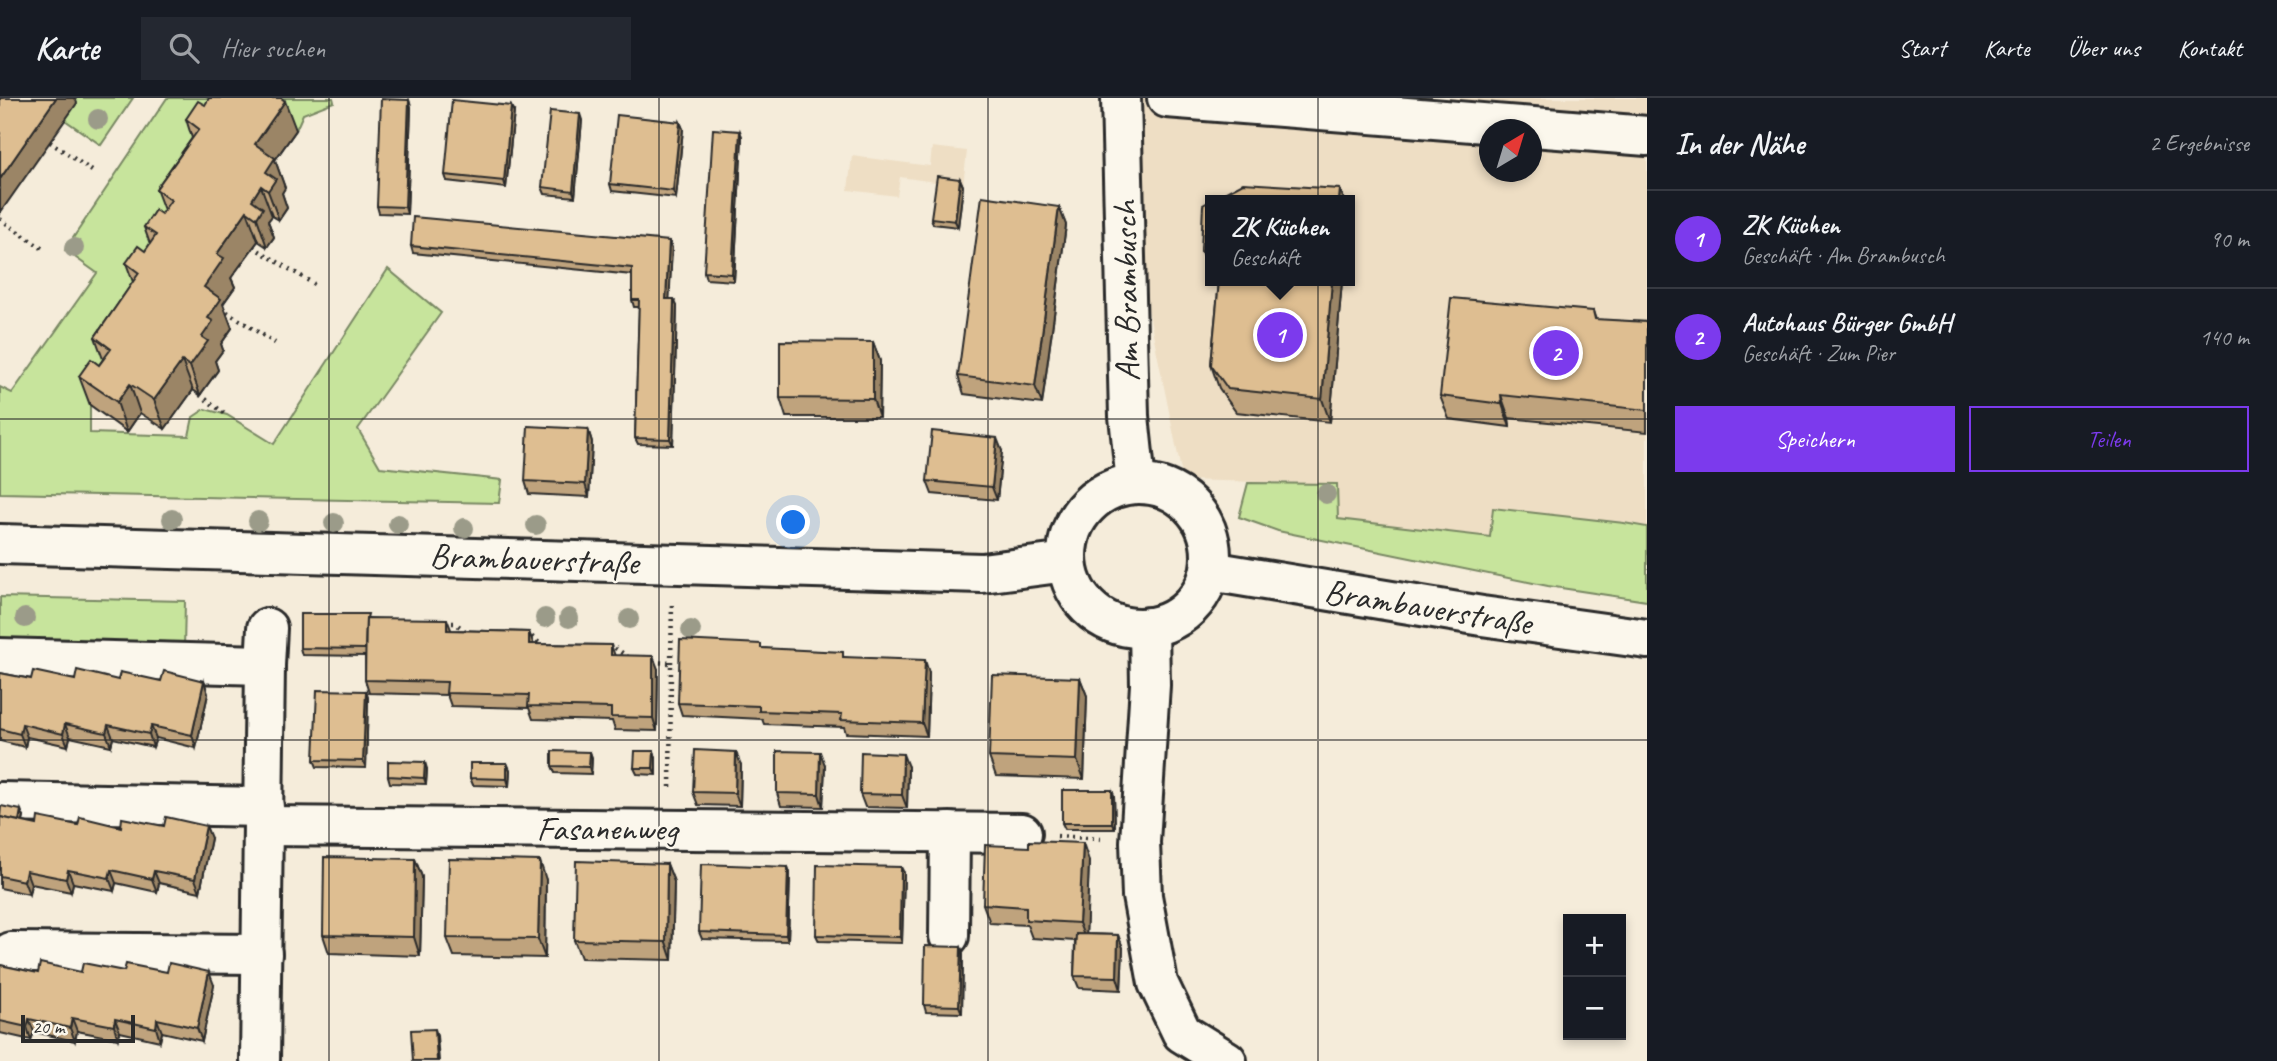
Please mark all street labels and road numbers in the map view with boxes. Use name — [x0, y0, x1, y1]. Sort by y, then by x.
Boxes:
street label: Am Brambusch — [1102, 198, 1150, 382]
street label: Brambauerstraße — [429, 533, 642, 585]
street label: Brambauerstraße — [1321, 568, 1537, 646]
street label: Fasanenweg — [537, 806, 680, 851]

